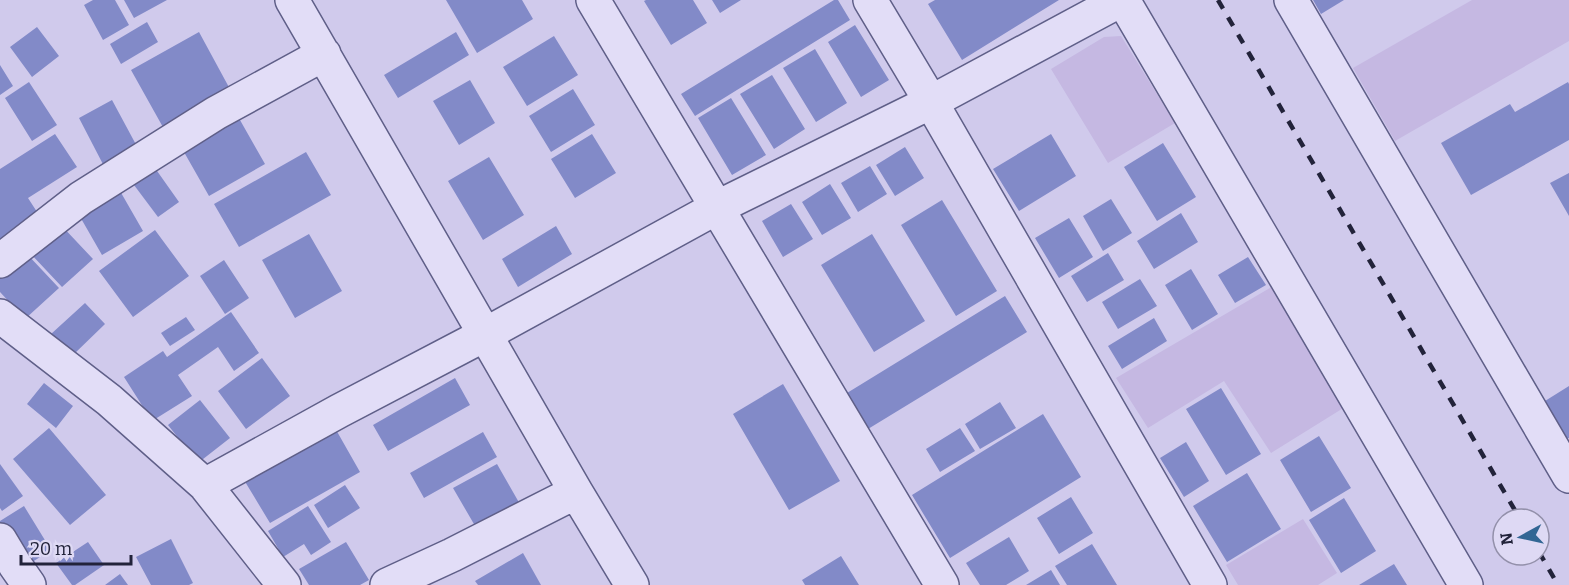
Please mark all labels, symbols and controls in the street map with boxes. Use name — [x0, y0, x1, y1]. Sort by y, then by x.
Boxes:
north arrow — [1491, 507, 1551, 567]
scale bar — [21, 528, 130, 566]
text: N — [1496, 532, 1517, 546]
text: 20 m — [30, 538, 72, 560]

